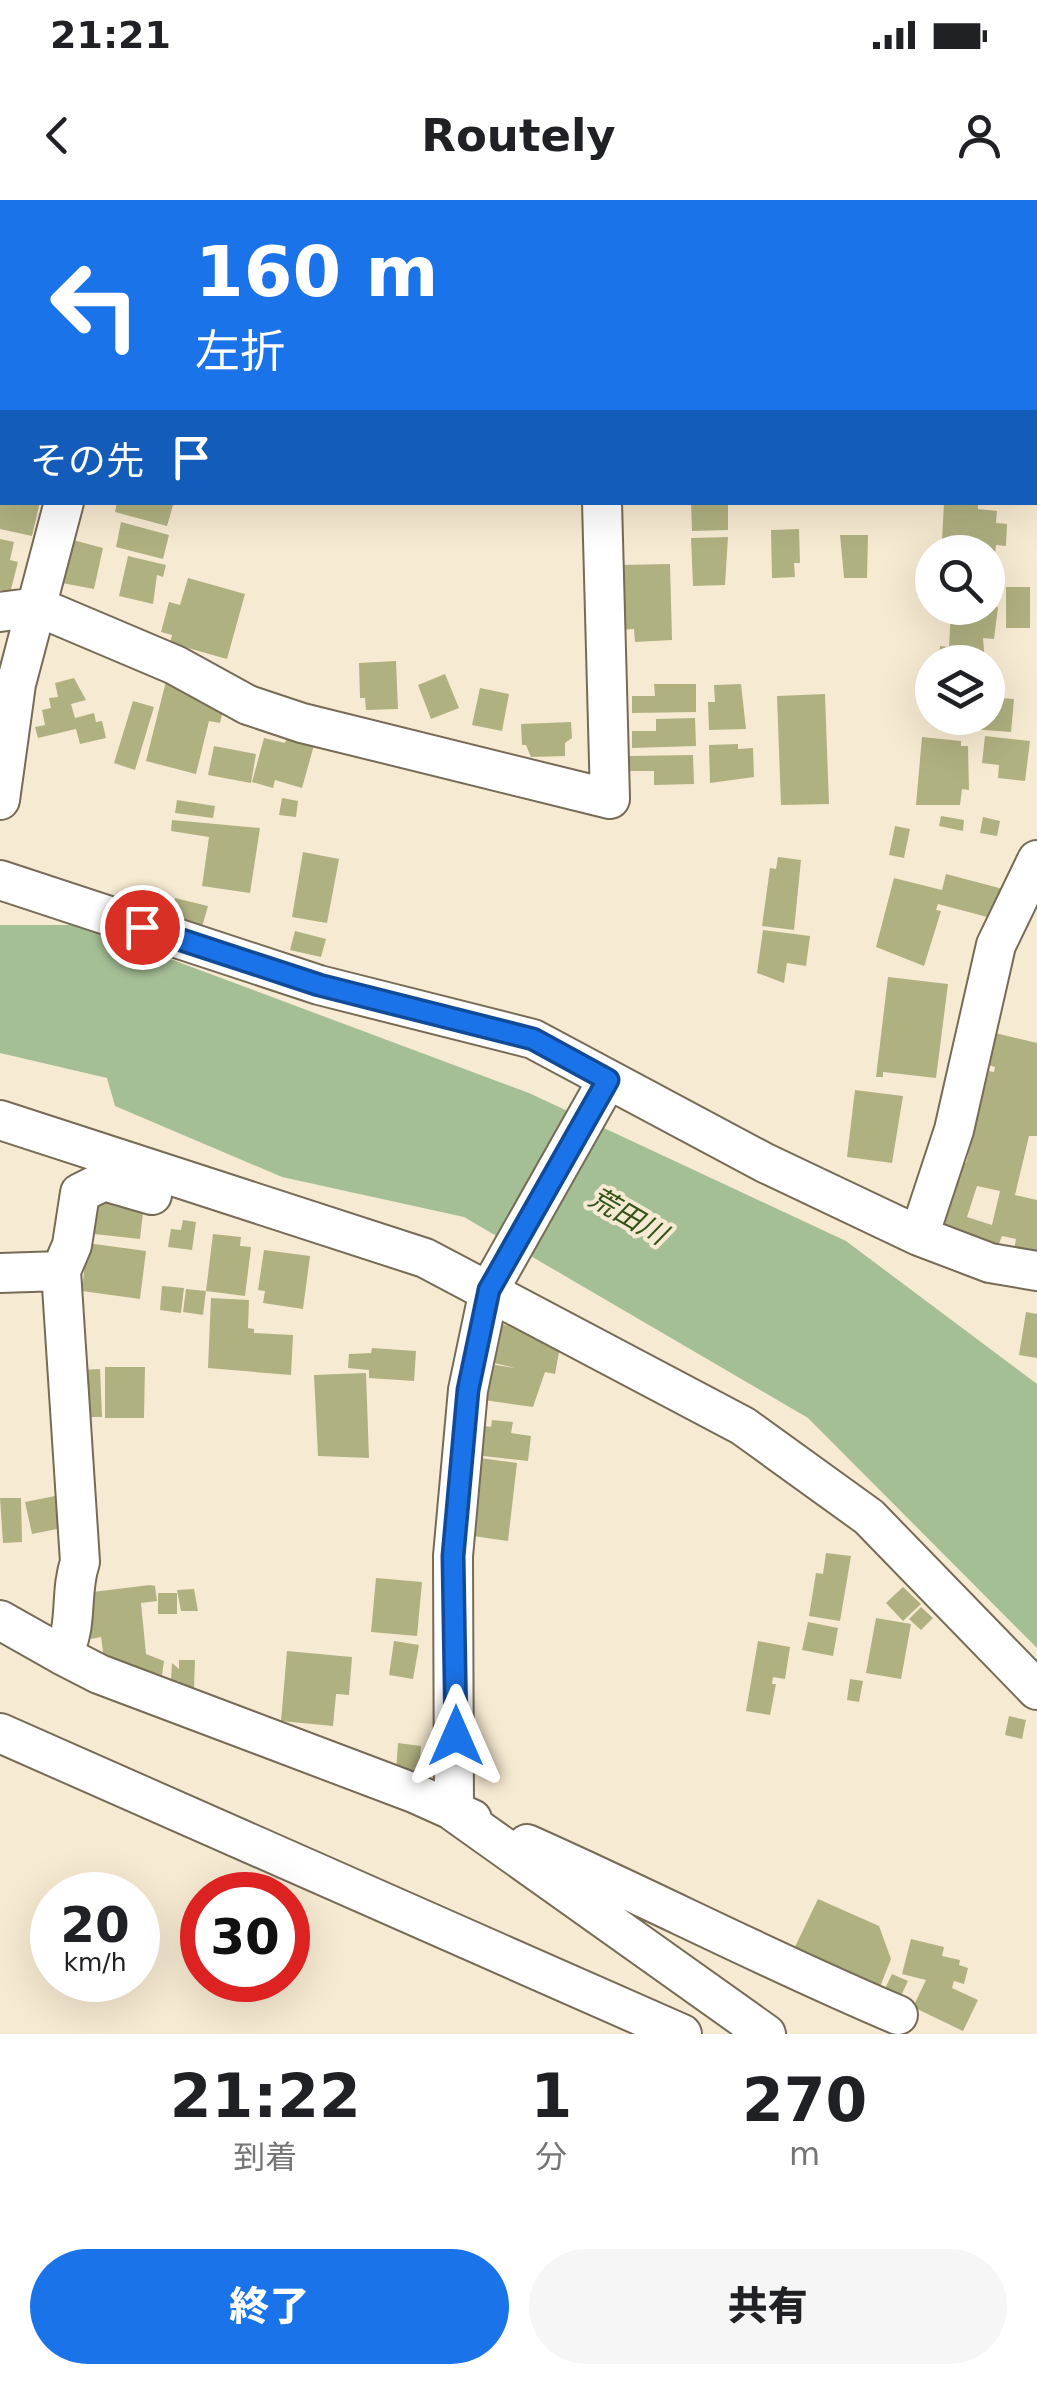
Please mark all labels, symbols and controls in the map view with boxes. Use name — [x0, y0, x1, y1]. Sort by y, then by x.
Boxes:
text: 21:21 — [50, 13, 171, 57]
icon: back — [30, 108, 85, 163]
icon: person — [952, 108, 1007, 163]
text: Routely — [421, 109, 616, 162]
text: 160 m — [195, 231, 438, 313]
icon: left — [30, 240, 160, 370]
text: 左折 — [195, 325, 285, 378]
icon: arrive — [164, 430, 219, 485]
text: その先 — [30, 439, 144, 483]
map controls — [915, 535, 1005, 735]
button: search — [915, 535, 1005, 625]
button: layers — [915, 645, 1005, 735]
pin — [100, 885, 185, 970]
icon: arrive — [115, 900, 170, 955]
water label: 荒田川 — [583, 1181, 675, 1253]
position arrow — [404, 1684, 508, 1788]
speed limit sign: 30 — [180, 1872, 310, 2002]
text: 20 — [60, 1896, 130, 1954]
text: km/h — [63, 1948, 127, 1977]
text: 21:22 — [170, 2061, 361, 2131]
text: 1 — [531, 2061, 572, 2131]
text: 270 — [742, 2065, 867, 2135]
text: m — [789, 2135, 820, 2173]
text: 到着 — [233, 2138, 297, 2176]
text: 分 — [535, 2138, 567, 2176]
button: 終了 — [30, 2249, 509, 2364]
button: 共有 — [529, 2249, 1007, 2364]

